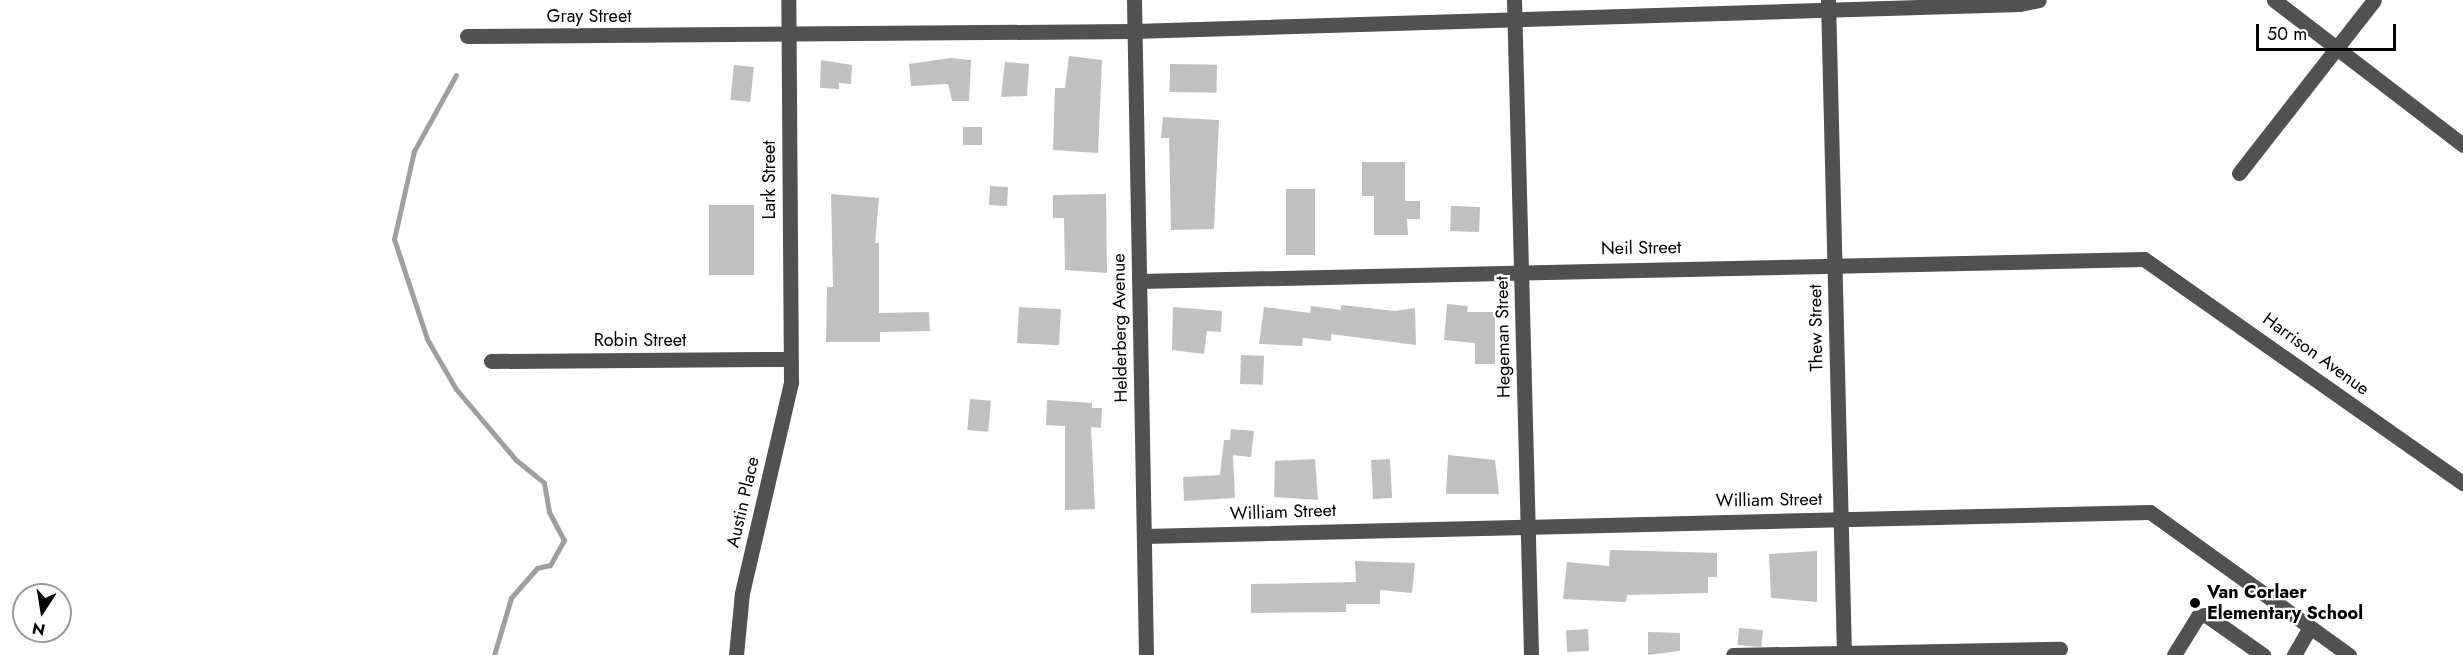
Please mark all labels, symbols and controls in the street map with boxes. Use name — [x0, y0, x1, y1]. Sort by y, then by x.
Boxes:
street label: Gray Street — [547, 5, 631, 27]
scale bar — [2259, 12, 2398, 50]
text: 50 m — [2267, 21, 2307, 47]
street label: Lark Street — [758, 140, 780, 220]
street label: Neil Street — [1601, 237, 1681, 259]
street label: Helderberg Avenue — [1108, 253, 1132, 403]
street label: Hegeman Street — [1491, 276, 1515, 398]
street label: Thew Street — [1804, 284, 1828, 372]
street label: Harrison Avenue — [2258, 308, 2374, 400]
street label: Robin Street — [594, 329, 686, 351]
street label: Austin Place — [722, 454, 764, 550]
street label: William Street — [1716, 488, 1822, 512]
street label: William Street — [1229, 499, 1337, 525]
place label: Van Corlaer Elementary School — [2207, 582, 2363, 624]
north arrow — [12, 583, 72, 643]
marker: Van Corlaer Elementary School — [2188, 596, 2202, 610]
text: N — [30, 617, 47, 642]

